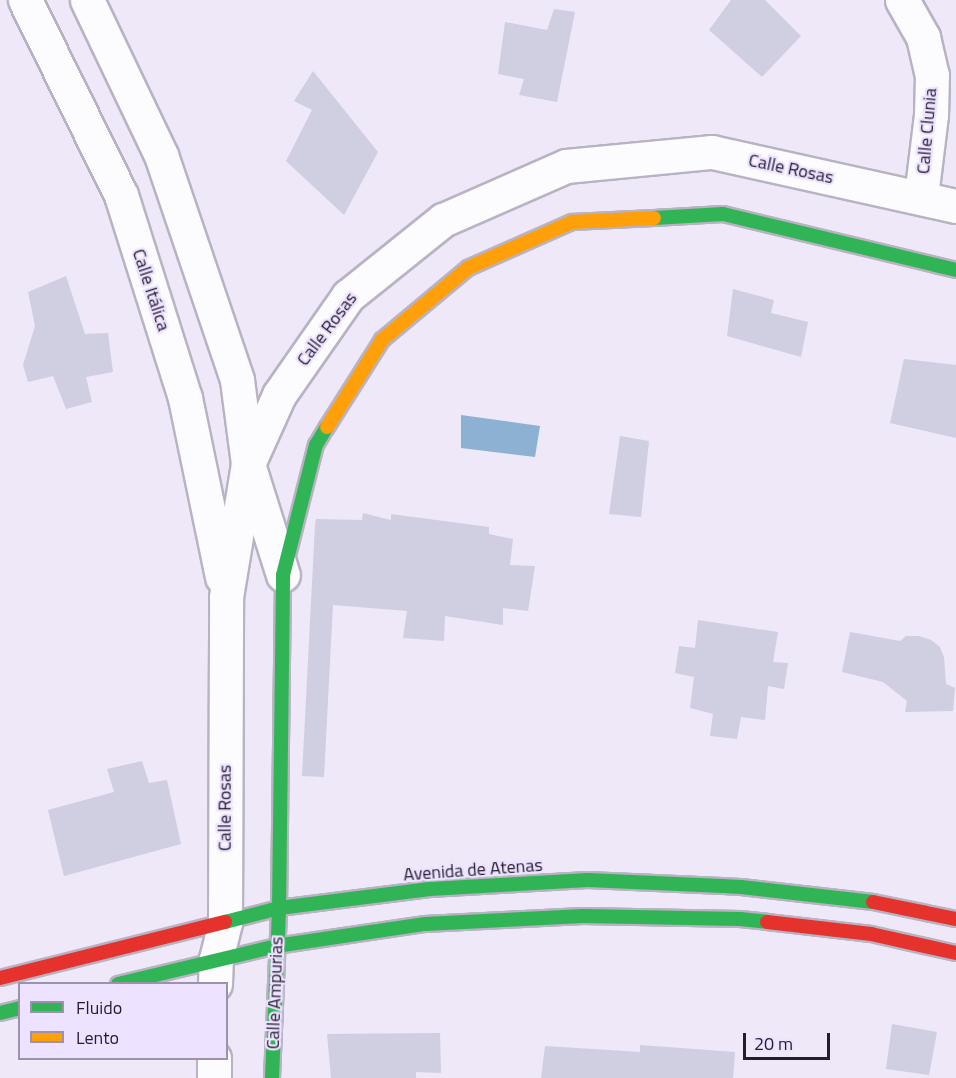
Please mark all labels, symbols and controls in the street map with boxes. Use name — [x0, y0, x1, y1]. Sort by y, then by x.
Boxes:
street label: Calle Clunia — [912, 87, 942, 175]
street label: Calle Rosas — [747, 149, 835, 189]
street label: Calle Itálica — [128, 246, 174, 334]
street label: Calle Rosas — [292, 288, 362, 370]
street label: Calle Rosas — [214, 765, 236, 851]
street label: Avenida de Atenas — [403, 854, 543, 886]
street label: Calle Ampurias — [262, 936, 288, 1050]
legend — [18, 982, 228, 1060]
text: Fluido — [76, 994, 122, 1021]
scale bar — [746, 1021, 833, 1059]
text: Lento — [76, 1024, 119, 1051]
text: 20 m — [754, 1030, 793, 1057]

